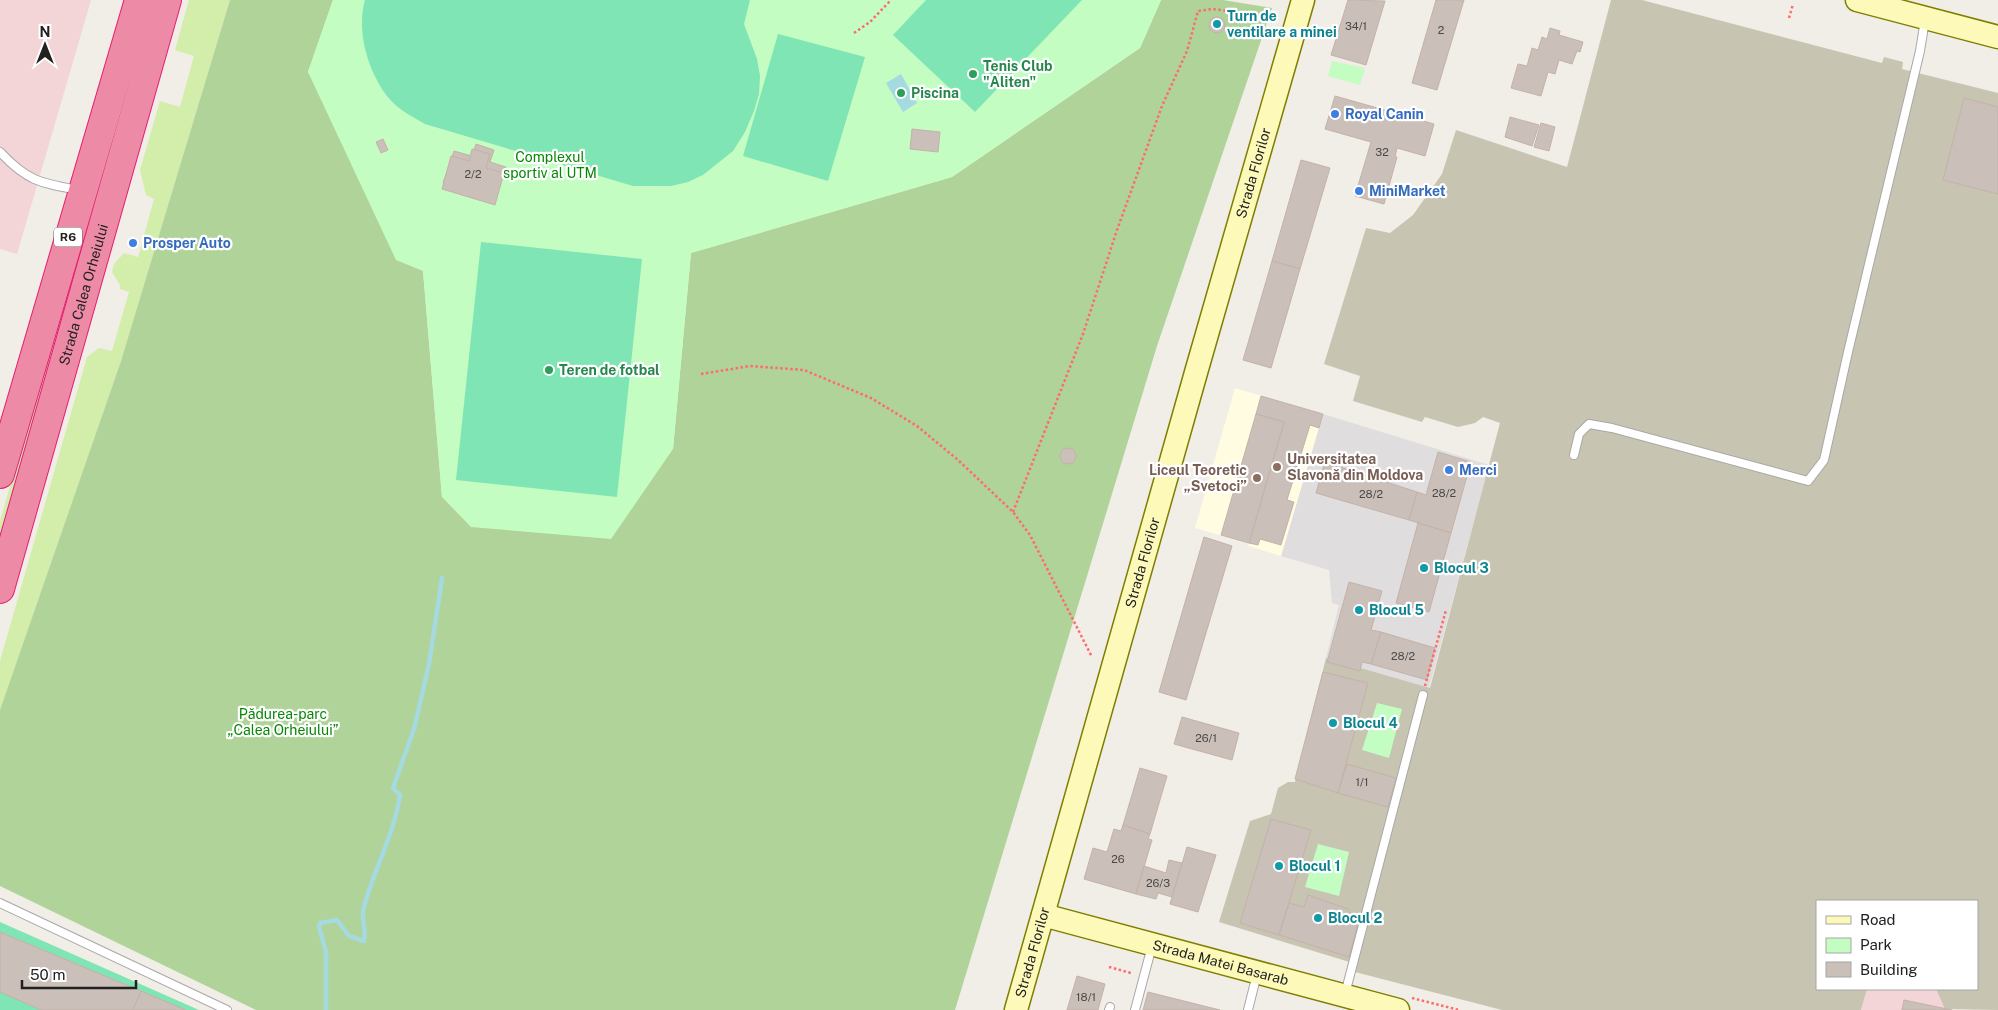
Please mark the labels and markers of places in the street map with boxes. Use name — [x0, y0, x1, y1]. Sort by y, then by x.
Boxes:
place label: Turn de ventilare a minei — [1227, 8, 1337, 40]
marker: Turn de ventilare a minei — [1211, 18, 1223, 30]
place label: Tenis Club "Aliten" — [983, 58, 1053, 90]
marker: Tenis Club "Aliten" — [967, 68, 979, 80]
place label: Piscina — [911, 85, 959, 101]
marker: Piscina — [895, 87, 907, 99]
place label: Royal Canin — [1345, 106, 1424, 122]
marker: Royal Canin — [1329, 108, 1341, 120]
place label: MiniMarket — [1369, 183, 1446, 199]
marker: MiniMarket — [1353, 185, 1365, 197]
place label: Prosper Auto — [143, 235, 231, 251]
marker: Prosper Auto — [127, 237, 139, 249]
place label: Teren de fotbal — [559, 362, 660, 378]
marker: Teren de fotbal — [543, 364, 555, 376]
place label: Universitatea Slavonă din Moldova — [1287, 451, 1423, 483]
marker: Universitatea Slavonă din Moldova — [1271, 461, 1283, 473]
place label: Liceul Teoretic „Svetoci” — [1149, 462, 1247, 494]
place label: Merci — [1459, 462, 1497, 478]
marker: Merci — [1443, 464, 1455, 476]
marker: Liceul Teoretic „Svetoci” — [1251, 472, 1263, 484]
place label: Blocul 3 — [1434, 560, 1489, 576]
marker: Blocul 3 — [1418, 562, 1430, 574]
place label: Blocul 5 — [1369, 602, 1424, 618]
marker: Blocul 5 — [1353, 604, 1365, 616]
place label: Blocul 4 — [1343, 715, 1398, 731]
marker: Blocul 4 — [1327, 717, 1339, 729]
place label: Blocul 1 — [1289, 858, 1341, 874]
marker: Blocul 1 — [1273, 860, 1285, 872]
place label: Blocul 2 — [1328, 910, 1383, 926]
marker: Blocul 2 — [1312, 912, 1324, 924]

